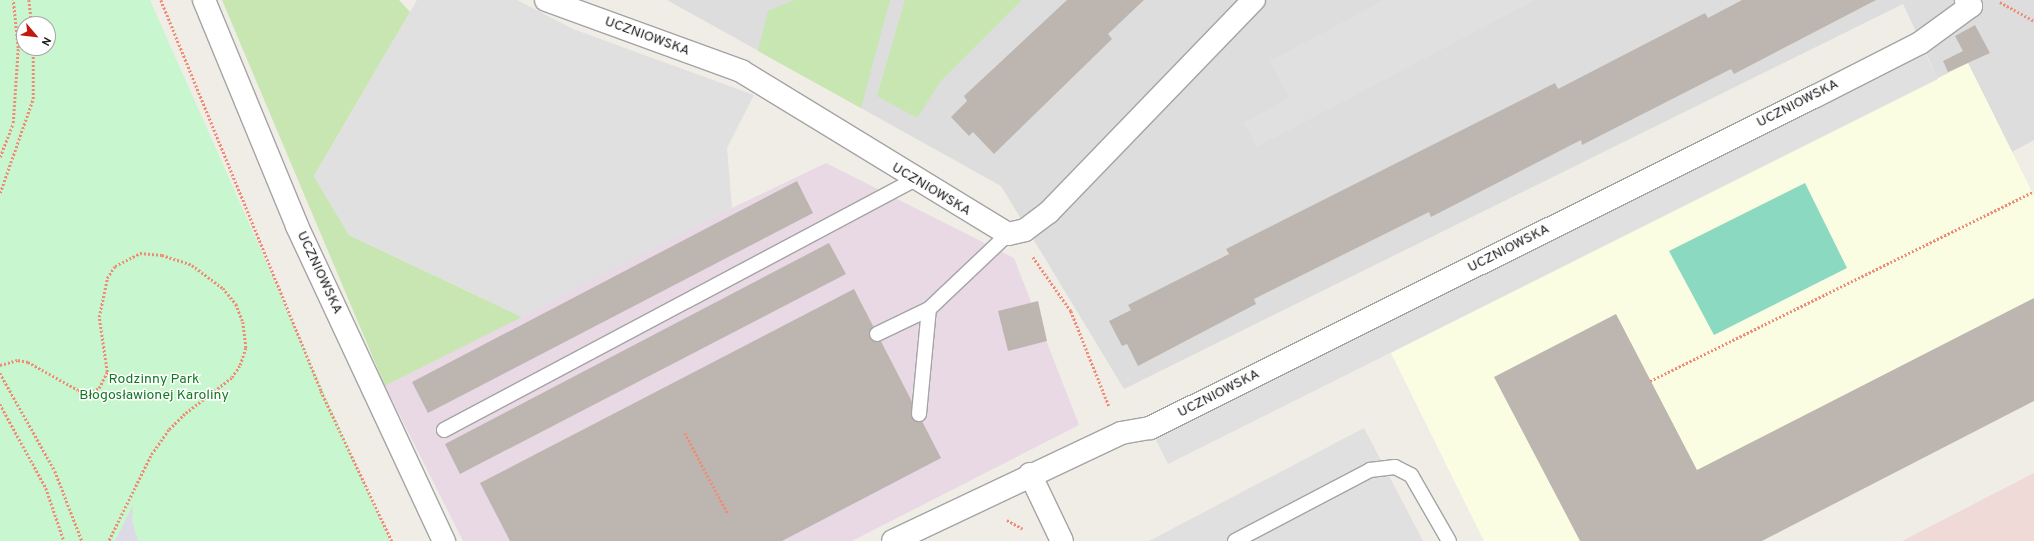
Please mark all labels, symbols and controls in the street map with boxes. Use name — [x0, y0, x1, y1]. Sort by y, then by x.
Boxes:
street label: UCZNIOWSKA — [602, 14, 692, 60]
north arrow — [16, 16, 56, 56]
text: N — [38, 34, 54, 48]
street label: UCZNIOWSKA — [1754, 76, 1842, 132]
street label: UCZNIOWSKA — [888, 160, 974, 220]
street label: UCZNIOWSKA — [1465, 221, 1553, 277]
street label: UCZNIOWSKA — [292, 229, 346, 317]
street label: UCZNIOWSKA — [1175, 366, 1263, 422]
park label: Rodzinny Park Błogosławionej Karoliny — [79, 372, 229, 404]

